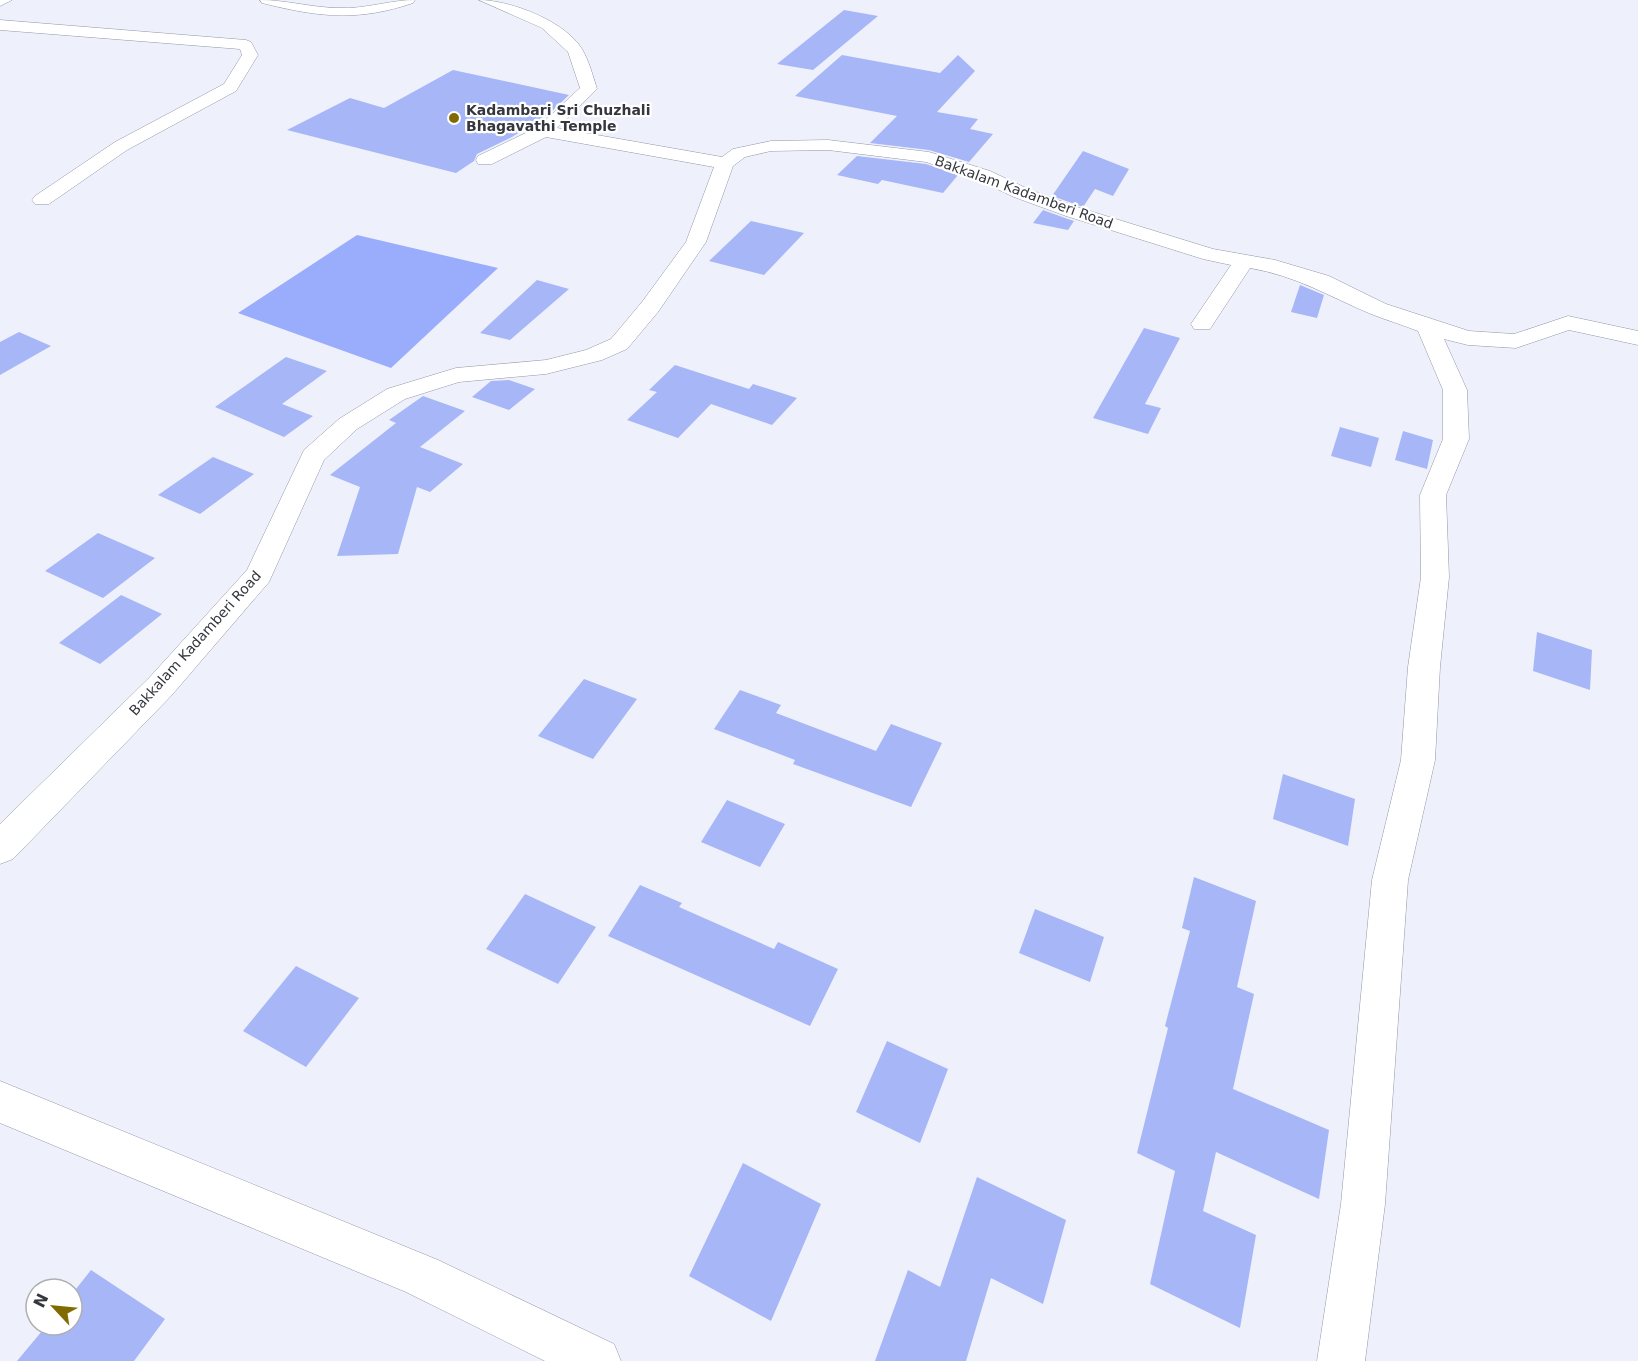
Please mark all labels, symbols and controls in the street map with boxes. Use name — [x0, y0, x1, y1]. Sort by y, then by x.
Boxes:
place label: Kadambari Sri Chuzhali Bhagavathi Temple — [466, 102, 650, 134]
marker: Kadambari Sri Chuzhali Bhagavathi Temple — [447, 111, 461, 125]
street label: Bakkalam Kadamberi Road — [933, 152, 1115, 232]
street label: Bakkalam Kadamberi Road — [126, 568, 264, 718]
north arrow — [24, 1277, 84, 1337]
text: N — [29, 1290, 52, 1311]

